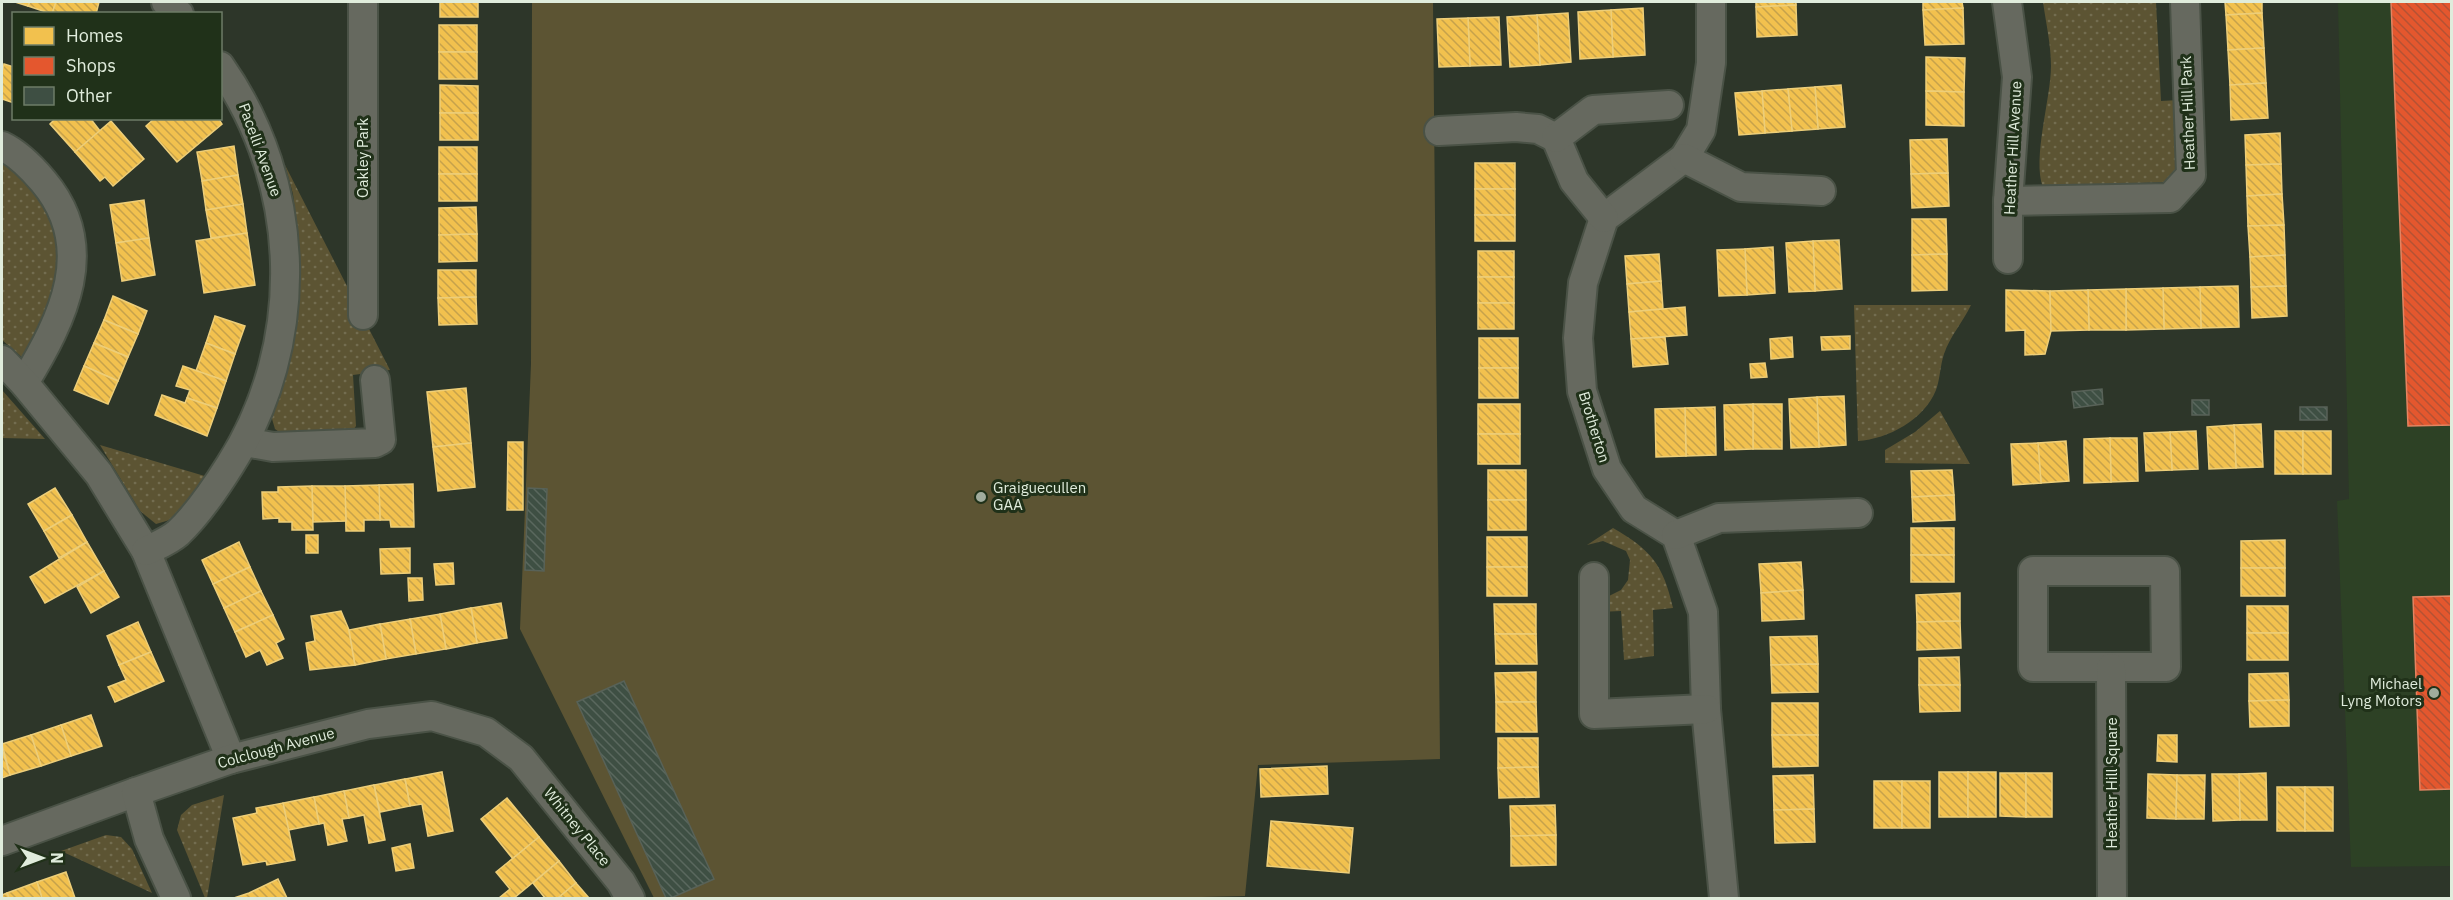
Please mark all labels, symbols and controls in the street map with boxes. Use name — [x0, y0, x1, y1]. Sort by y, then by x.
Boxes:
legend — [12, 12, 222, 120]
text: Homes — [66, 24, 123, 47]
text: Shops — [66, 54, 116, 77]
street label: Heather Hill Park — [2176, 56, 2199, 170]
street label: Heather Hill Avenue — [2000, 81, 2025, 215]
text: Other — [66, 84, 112, 107]
street label: Pacelli Avenue — [235, 100, 286, 199]
street label: Oakley Park — [353, 118, 372, 198]
street label: Brotherton — [1575, 389, 1614, 465]
place label: Graiguecullen GAA — [993, 478, 1086, 514]
marker: Graiguecullen GAA — [974, 490, 988, 504]
place label: Michael Lyng Motors — [2341, 674, 2422, 710]
marker: Michael Lyng Motors — [2427, 686, 2441, 700]
street label: Heather Hill Square — [2102, 717, 2121, 849]
street label: Colclough Avenue — [215, 723, 336, 772]
street label: Whitney Place — [540, 784, 615, 870]
north arrow — [12, 828, 72, 888]
text: N — [47, 852, 67, 864]

